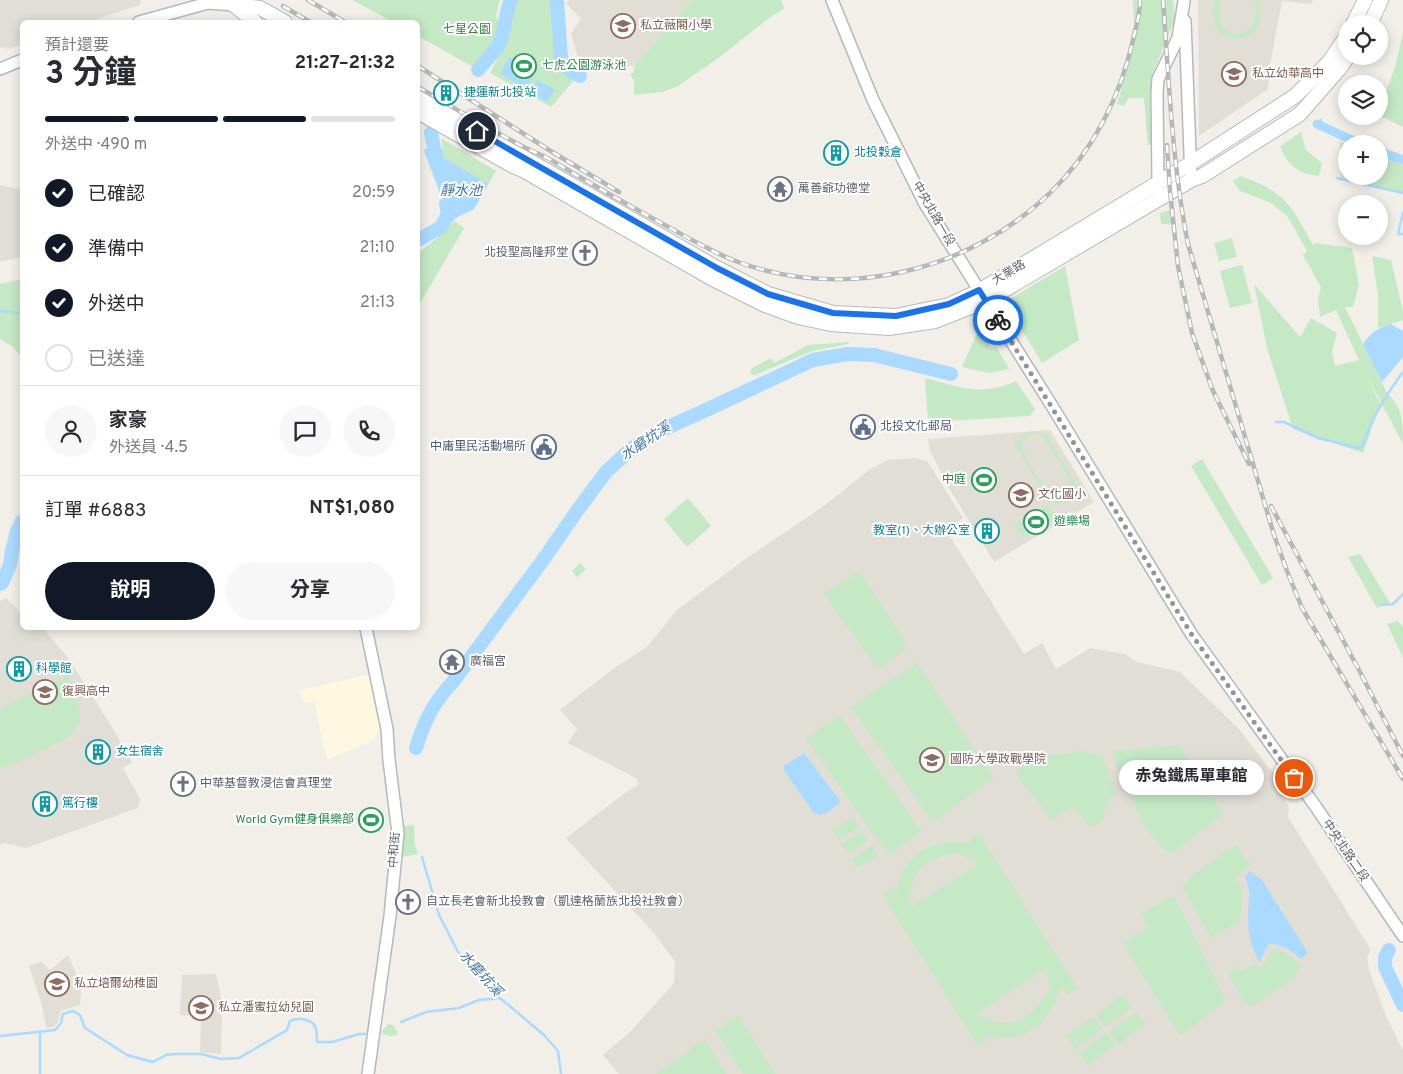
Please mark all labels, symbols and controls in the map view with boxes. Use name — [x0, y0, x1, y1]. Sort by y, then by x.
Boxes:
school or university icon: 私立薇閣小學 — [610, 13, 636, 39]
map controls — [1338, 15, 1388, 245]
button: locate — [1338, 15, 1388, 65]
place label: 私立薇閣小學 — [640, 18, 712, 34]
park label: 七星公園 — [443, 22, 491, 38]
text: 預計還要 — [45, 36, 109, 56]
text: 21:27–21:32 — [295, 51, 395, 75]
sports icon: 七虎公園游泳池 — [511, 53, 537, 79]
text: 3 分鐘 — [45, 55, 136, 95]
place label: 七虎公園游泳池 — [542, 58, 626, 74]
school or university icon: 私立幼華高中 — [1221, 61, 1247, 87]
place label: 私立幼華高中 — [1252, 66, 1324, 82]
button: layers — [1338, 75, 1388, 125]
building icon: 捷運新北投站 — [433, 80, 459, 106]
place label: 捷運新北投站 — [464, 85, 536, 101]
pin — [456, 110, 498, 152]
icon: home — [463, 117, 491, 145]
text: 外送中 · 490 m — [45, 135, 147, 155]
button: + — [1338, 135, 1388, 185]
building icon: 北投穀倉 — [823, 140, 849, 166]
place label: 北投穀倉 — [854, 145, 902, 161]
temple icon: 萬善爺功德堂 — [767, 176, 793, 202]
icon: check — [45, 179, 73, 207]
street label: 中央北路一段 — [908, 179, 958, 249]
place label: 萬善爺功德堂 — [798, 181, 870, 197]
text: 已確認 — [88, 183, 145, 207]
text: 20:59 — [352, 183, 395, 203]
water label: 靜水池 — [440, 183, 484, 200]
button: − — [1338, 195, 1388, 245]
icon: check — [45, 234, 73, 262]
text: 準備中 — [88, 238, 145, 262]
text: 21:10 — [359, 238, 395, 258]
church icon: 北投聖高隆邦堂 — [572, 240, 598, 266]
place label: 北投聖高隆邦堂 — [484, 245, 568, 261]
street label: 大業路 — [989, 257, 1029, 289]
icon: check — [45, 289, 73, 317]
text: 外送中 — [88, 293, 145, 317]
text: 21:13 — [360, 293, 395, 313]
courier — [973, 295, 1023, 345]
icon: bike — [984, 306, 1012, 334]
text: 已送達 — [88, 348, 145, 372]
button: person — [45, 405, 97, 457]
button: chat — [279, 405, 331, 457]
button: phone — [343, 405, 395, 457]
text: 家豪 — [109, 409, 147, 433]
public building icon: 北投文化郵局 — [850, 414, 876, 440]
water label: 水磨坑溪 — [618, 418, 676, 465]
place label: 北投文化郵局 — [880, 419, 952, 435]
public building icon: 中庸里民活動場所 — [531, 434, 557, 460]
text: 外送員 · 4.5 — [109, 438, 188, 458]
place label: 中庸里民活動場所 — [430, 439, 526, 455]
sports icon: 中庭 — [971, 467, 997, 493]
place label: 中庭 — [942, 472, 966, 488]
school or university icon: 文化國小 — [1008, 482, 1034, 508]
place label: 文化國小 — [1038, 487, 1086, 503]
text: NT$1,080 — [309, 496, 395, 520]
text: 訂單 #6883 — [45, 499, 146, 523]
sports icon: 遊樂場 — [1023, 509, 1049, 535]
place label: 遊樂場 — [1054, 514, 1090, 530]
building icon: 教室(1)、大辦公室 — [974, 518, 1000, 544]
place label: 教室(1)、大辦公室 — [873, 523, 970, 539]
button: 說明 — [45, 562, 215, 620]
button: 分享 — [225, 562, 395, 620]
temple icon: 廣福宮 — [439, 649, 465, 675]
place label: 廣福宮 — [470, 654, 506, 670]
building icon: 科學館 — [6, 656, 32, 682]
place label: 科學館 — [36, 661, 72, 677]
school or university icon: 復興高中 — [32, 679, 58, 705]
place label: 復興高中 — [62, 684, 110, 700]
building icon: 女生宿舍 — [85, 739, 111, 765]
place label: 女生宿舍 — [116, 744, 164, 760]
school or university icon: 國防大學政戰學院 — [919, 747, 945, 773]
place label: 國防大學政戰學院 — [950, 752, 1046, 768]
pin — [1273, 757, 1315, 799]
callout: 赤兔鐵馬單車館 — [1119, 760, 1264, 796]
icon: bag — [1280, 764, 1308, 792]
text: 赤兔鐵馬單車館 — [1135, 767, 1248, 787]
church icon: 中華基督教浸信會真理堂 — [170, 771, 196, 797]
place label: 中華基督教浸信會真理堂 — [200, 776, 332, 792]
building icon: 篤行樓 — [32, 791, 58, 817]
place label: 篤行樓 — [62, 796, 98, 812]
sports icon: World Gym健身俱樂部 — [358, 807, 384, 833]
place label: World Gym健身俱樂部 — [236, 812, 354, 828]
street label: 中央北路二段 — [1318, 817, 1372, 885]
street label: 中和街 — [386, 831, 404, 869]
church icon: 自立長老會新北投教會（凱達格蘭族北投社教會） — [395, 889, 421, 915]
place label: 自立長老會新北投教會（凱達格蘭族北投社教會） — [426, 894, 690, 910]
water label: 水磨坑溪 — [455, 948, 506, 1002]
school or university icon: 私立培爾幼稚園 — [44, 971, 70, 997]
place label: 私立培爾幼稚園 — [74, 976, 158, 992]
school or university icon: 私立潘蜜拉幼兒園 — [188, 995, 214, 1021]
place label: 私立潘蜜拉幼兒園 — [218, 1000, 314, 1016]

